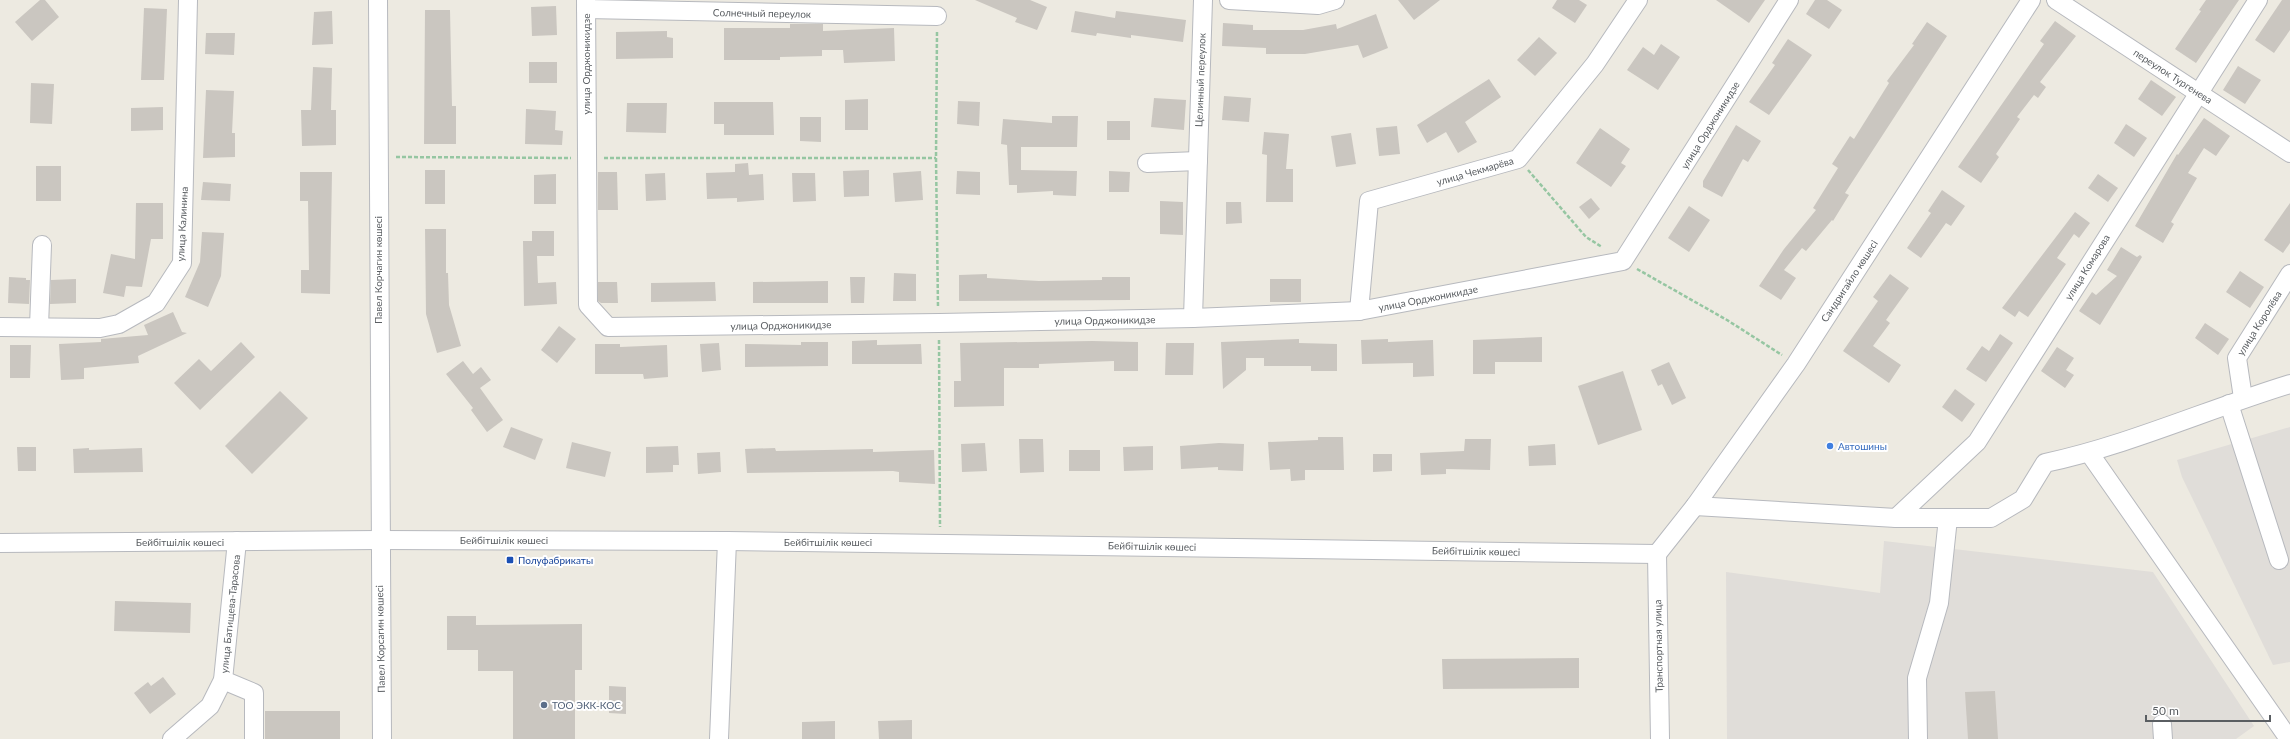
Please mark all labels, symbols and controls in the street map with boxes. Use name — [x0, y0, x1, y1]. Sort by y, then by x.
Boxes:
street label: Солнечный переулок — [713, 6, 812, 20]
street label: улица Орджоникидзе — [580, 14, 592, 115]
street label: Целинный переулок — [1192, 32, 1208, 127]
street label: переулок Тургенева — [2131, 46, 2215, 106]
street label: улица Орджоникидзе — [1678, 79, 1742, 171]
street label: улица Чекмарёва — [1435, 154, 1515, 188]
street label: улица Калинина — [174, 186, 190, 262]
street label: Павел Корчагин көшесі — [372, 216, 384, 324]
street label: улица Комарова — [2062, 232, 2112, 302]
street label: Сандригайло көшесі — [1818, 238, 1880, 324]
street label: улица Орджоникидзе — [1377, 282, 1479, 314]
street label: улица Королёва — [2234, 288, 2284, 358]
street label: улица Орджоникидзе — [1054, 313, 1156, 327]
street label: улица Орджоникидзе — [730, 318, 832, 332]
place label: Автошины — [1838, 440, 1887, 452]
marker: Автошины — [1825, 441, 1835, 451]
street label: Бейбітшілік көшесі — [460, 534, 548, 546]
street label: Бейбітшілік көшесі — [136, 536, 224, 548]
street label: Бейбітшілік көшесі — [784, 536, 872, 548]
street label: Бейбітшілік көшесі — [1108, 539, 1196, 553]
street label: Бейбітшілік көшесі — [1432, 544, 1520, 558]
street label: улица Батищева-Тарасова — [218, 554, 242, 674]
place label: Полуфабрикаты — [518, 554, 593, 566]
marker: Полуфабрикаты — [505, 555, 515, 565]
street label: Павел Корсагин көшесі — [373, 585, 387, 693]
street label: Транспортная улица — [1651, 599, 1665, 693]
scale bar — [2146, 697, 2270, 723]
place label: ТОО ЭКК-КОС — [552, 699, 621, 711]
marker: ТОО ЭКК-КОС — [539, 700, 549, 710]
text: 50 m — [2152, 703, 2179, 718]

